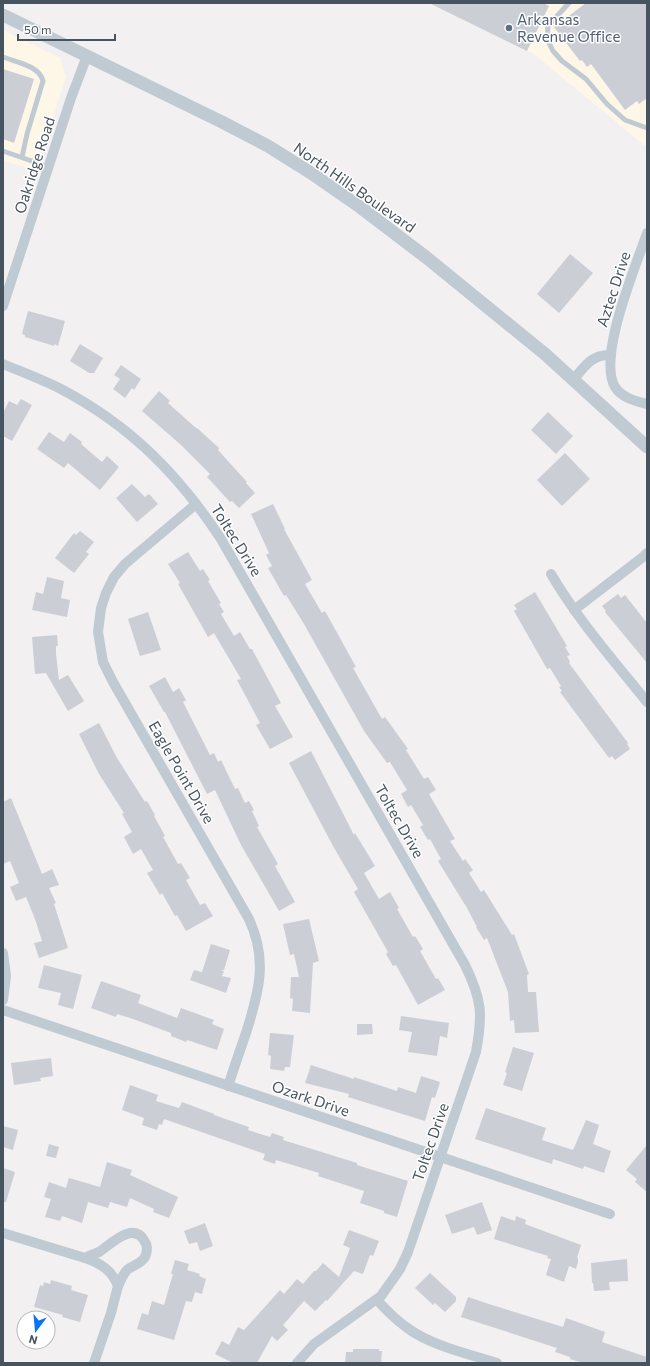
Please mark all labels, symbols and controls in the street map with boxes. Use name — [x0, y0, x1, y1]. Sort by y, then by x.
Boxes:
place label: Arkansas Revenue Office — [517, 10, 620, 45]
scale bar — [18, 16, 115, 42]
text: 50 m — [24, 22, 52, 36]
marker: Arkansas Revenue Office — [504, 23, 514, 33]
street label: Oakridge Road — [10, 114, 58, 216]
street label: North Hills Boulevard — [291, 138, 419, 236]
street label: Aztec Drive — [592, 249, 634, 329]
street label: Toltec Drive — [208, 501, 266, 579]
street label: Eagle Point Drive — [145, 718, 219, 827]
street label: Toltec Drive — [372, 781, 428, 861]
street label: Ozark Drive — [270, 1076, 352, 1120]
street label: Toltec Drive — [408, 1100, 452, 1184]
north arrow — [16, 1310, 56, 1350]
text: N — [27, 1333, 39, 1347]

